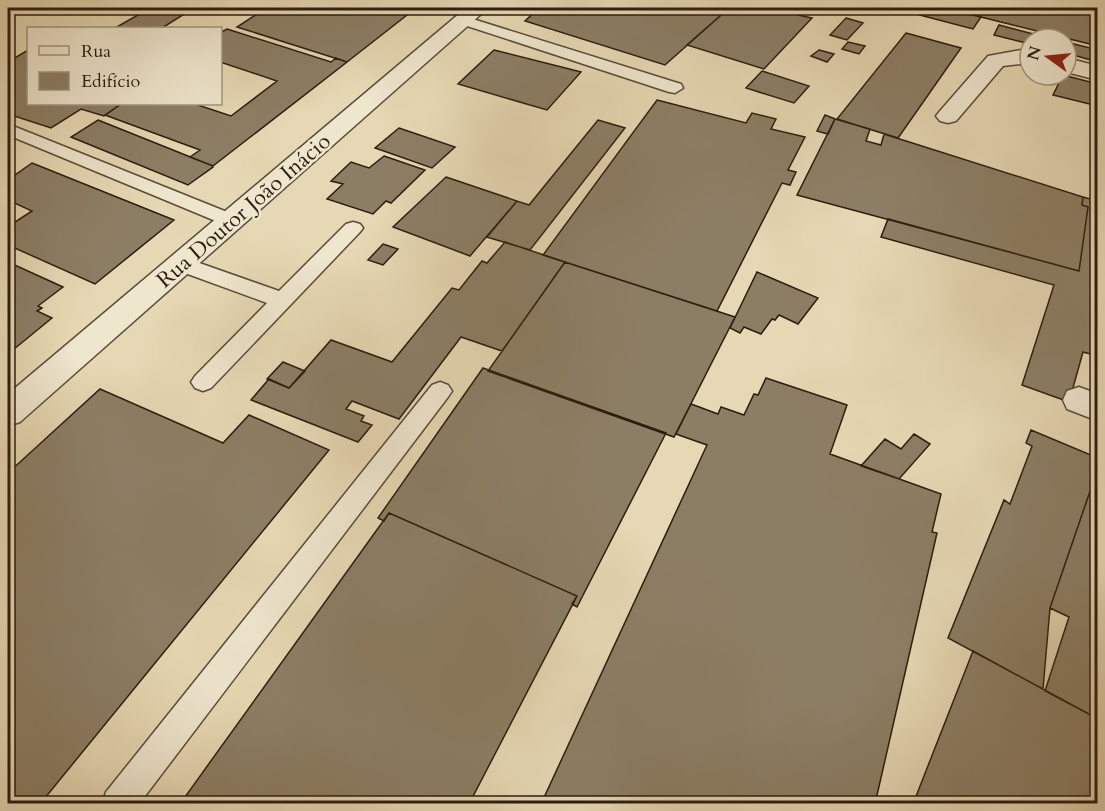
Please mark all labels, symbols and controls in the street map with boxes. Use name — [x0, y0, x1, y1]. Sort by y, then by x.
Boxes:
legend — [27, 27, 222, 105]
north arrow — [1018, 27, 1078, 87]
text: Rua — [81, 39, 111, 64]
text: N — [1022, 44, 1047, 63]
text: Edifício — [81, 69, 141, 94]
street label: Rua Doutor João Inácio — [150, 127, 337, 295]

